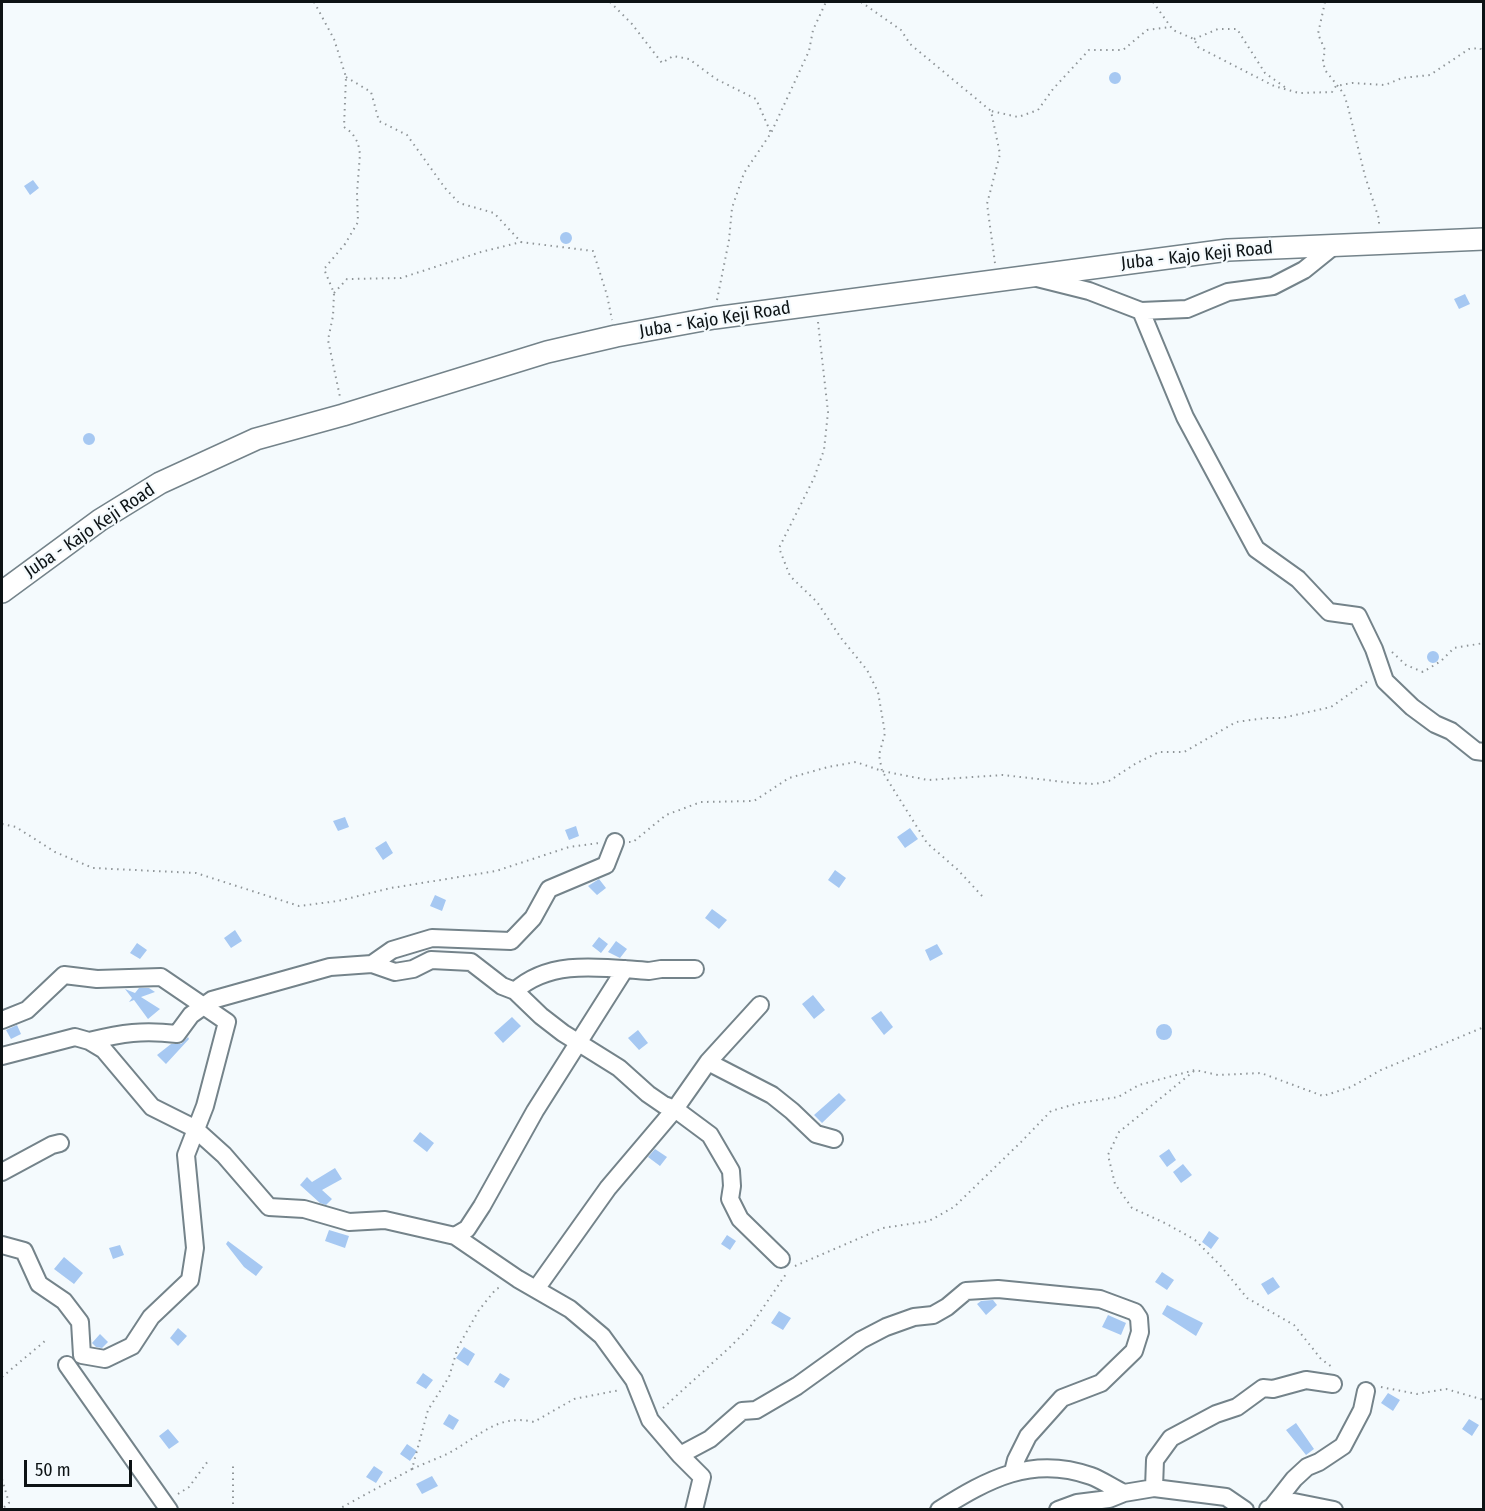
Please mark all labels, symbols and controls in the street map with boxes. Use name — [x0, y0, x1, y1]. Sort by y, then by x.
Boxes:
street label: Juba - Kajo Keji Road — [1120, 237, 1274, 275]
street label: Juba - Kajo Keji Road — [638, 297, 792, 343]
street label: Juba - Kajo Keji Road — [21, 479, 159, 583]
scale bar — [27, 1448, 135, 1486]
text: 50 m — [35, 1459, 71, 1481]

